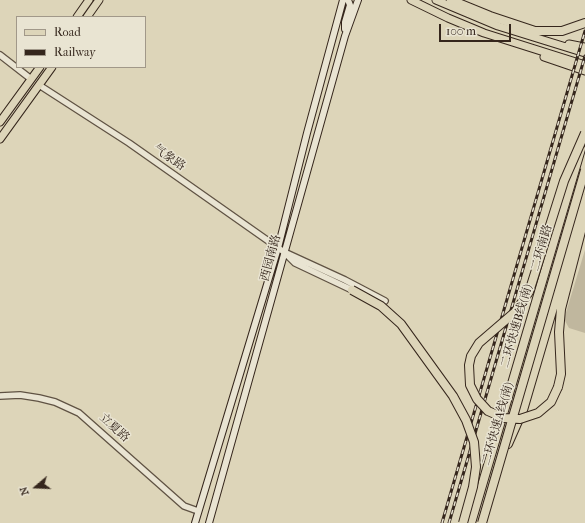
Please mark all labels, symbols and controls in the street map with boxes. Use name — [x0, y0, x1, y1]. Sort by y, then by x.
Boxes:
legend — [16, 16, 146, 68]
scale bar — [441, 16, 513, 42]
text: 100 m — [446, 24, 476, 38]
text: Road — [54, 25, 81, 39]
text: Railway — [54, 45, 96, 59]
street label: 气象路 — [150, 142, 188, 174]
street label: 二环南路 — [528, 223, 556, 273]
street label: 西园南路 — [258, 233, 284, 283]
street label: 二环快速B线(南) — [498, 282, 536, 370]
street label: 二环快速A线(南) — [479, 380, 517, 468]
street label: 立夏路 — [96, 411, 132, 445]
north arrow — [16, 467, 56, 507]
text: N — [17, 485, 32, 497]

